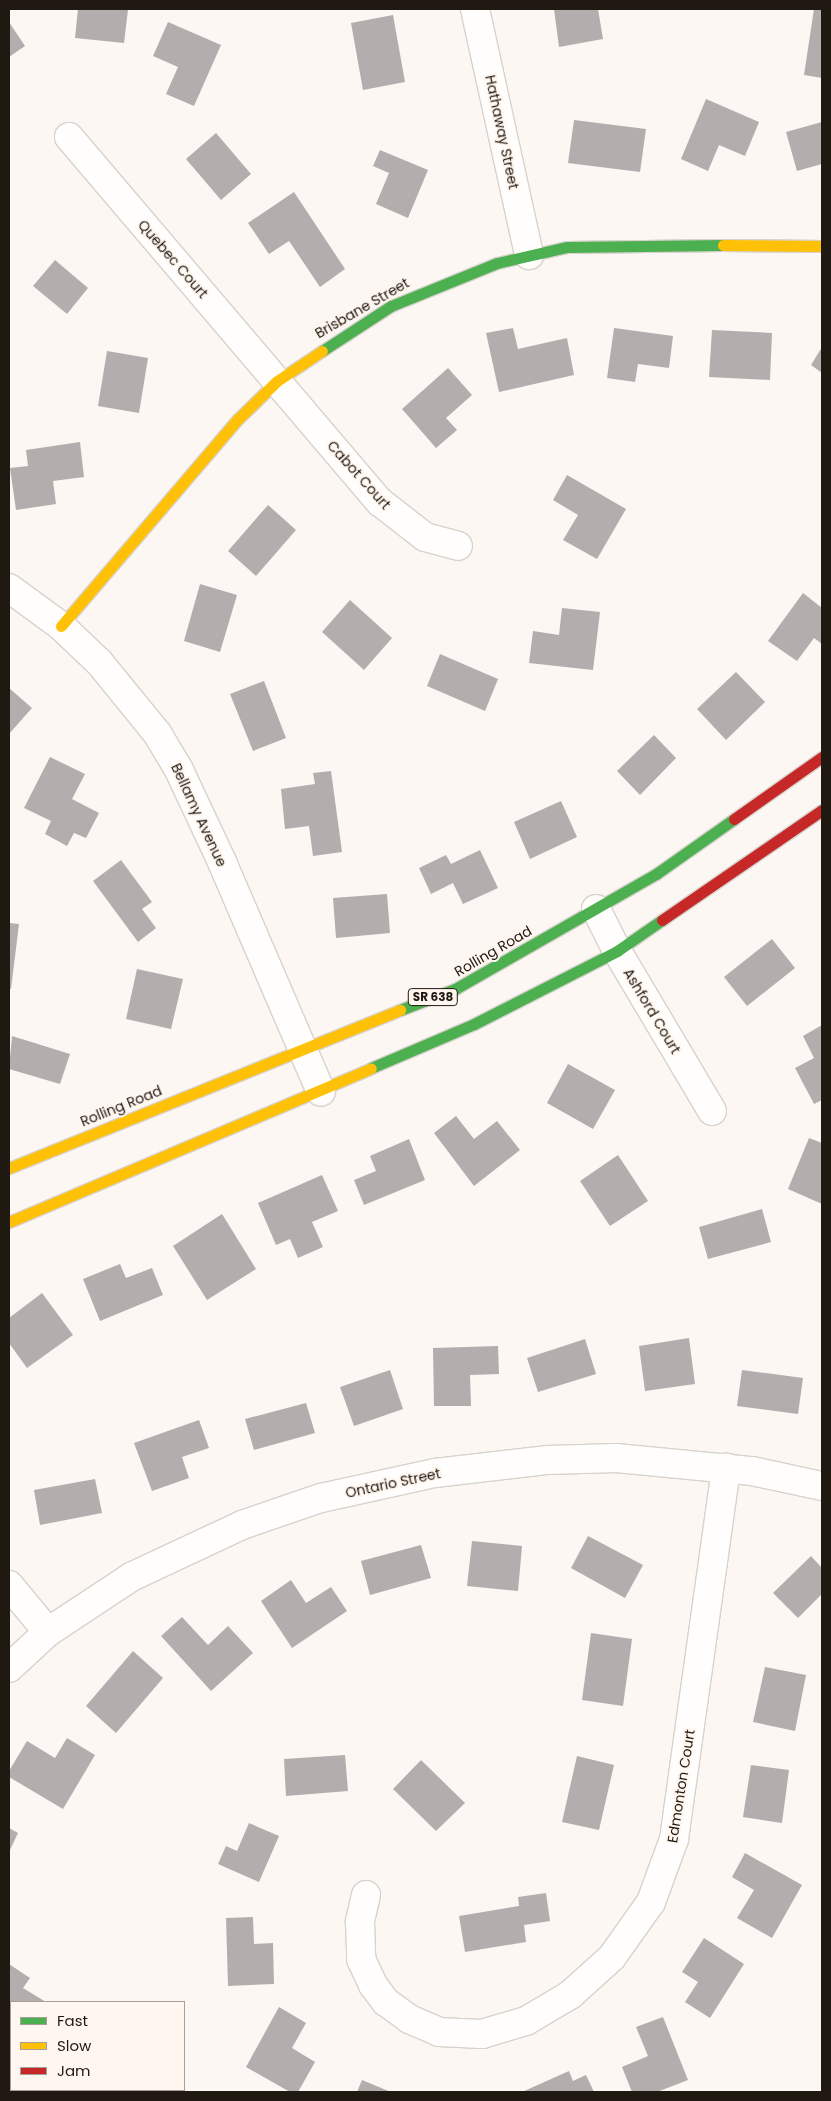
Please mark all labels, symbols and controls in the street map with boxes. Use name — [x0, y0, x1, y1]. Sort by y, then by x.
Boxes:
street label: Hathaway Street — [482, 73, 522, 191]
street label: Quebec Court — [134, 216, 212, 302]
street label: Brisbane Street — [312, 274, 412, 342]
street label: Cabot Court — [324, 437, 394, 513]
street label: Bellamy Avenue — [168, 761, 230, 869]
street label: Rolling Road — [451, 922, 535, 980]
street label: Ashford Court — [620, 965, 684, 1057]
road number: SR 638 — [407, 988, 459, 1006]
street label: Rolling Road — [78, 1082, 164, 1130]
street label: Ontario Street — [344, 1465, 442, 1501]
street label: Edmonton Court — [664, 1728, 698, 1844]
legend — [10, 2001, 185, 2091]
text: Fast — [57, 2010, 88, 2031]
text: Slow — [57, 2035, 91, 2056]
text: Jam — [57, 2060, 91, 2081]

